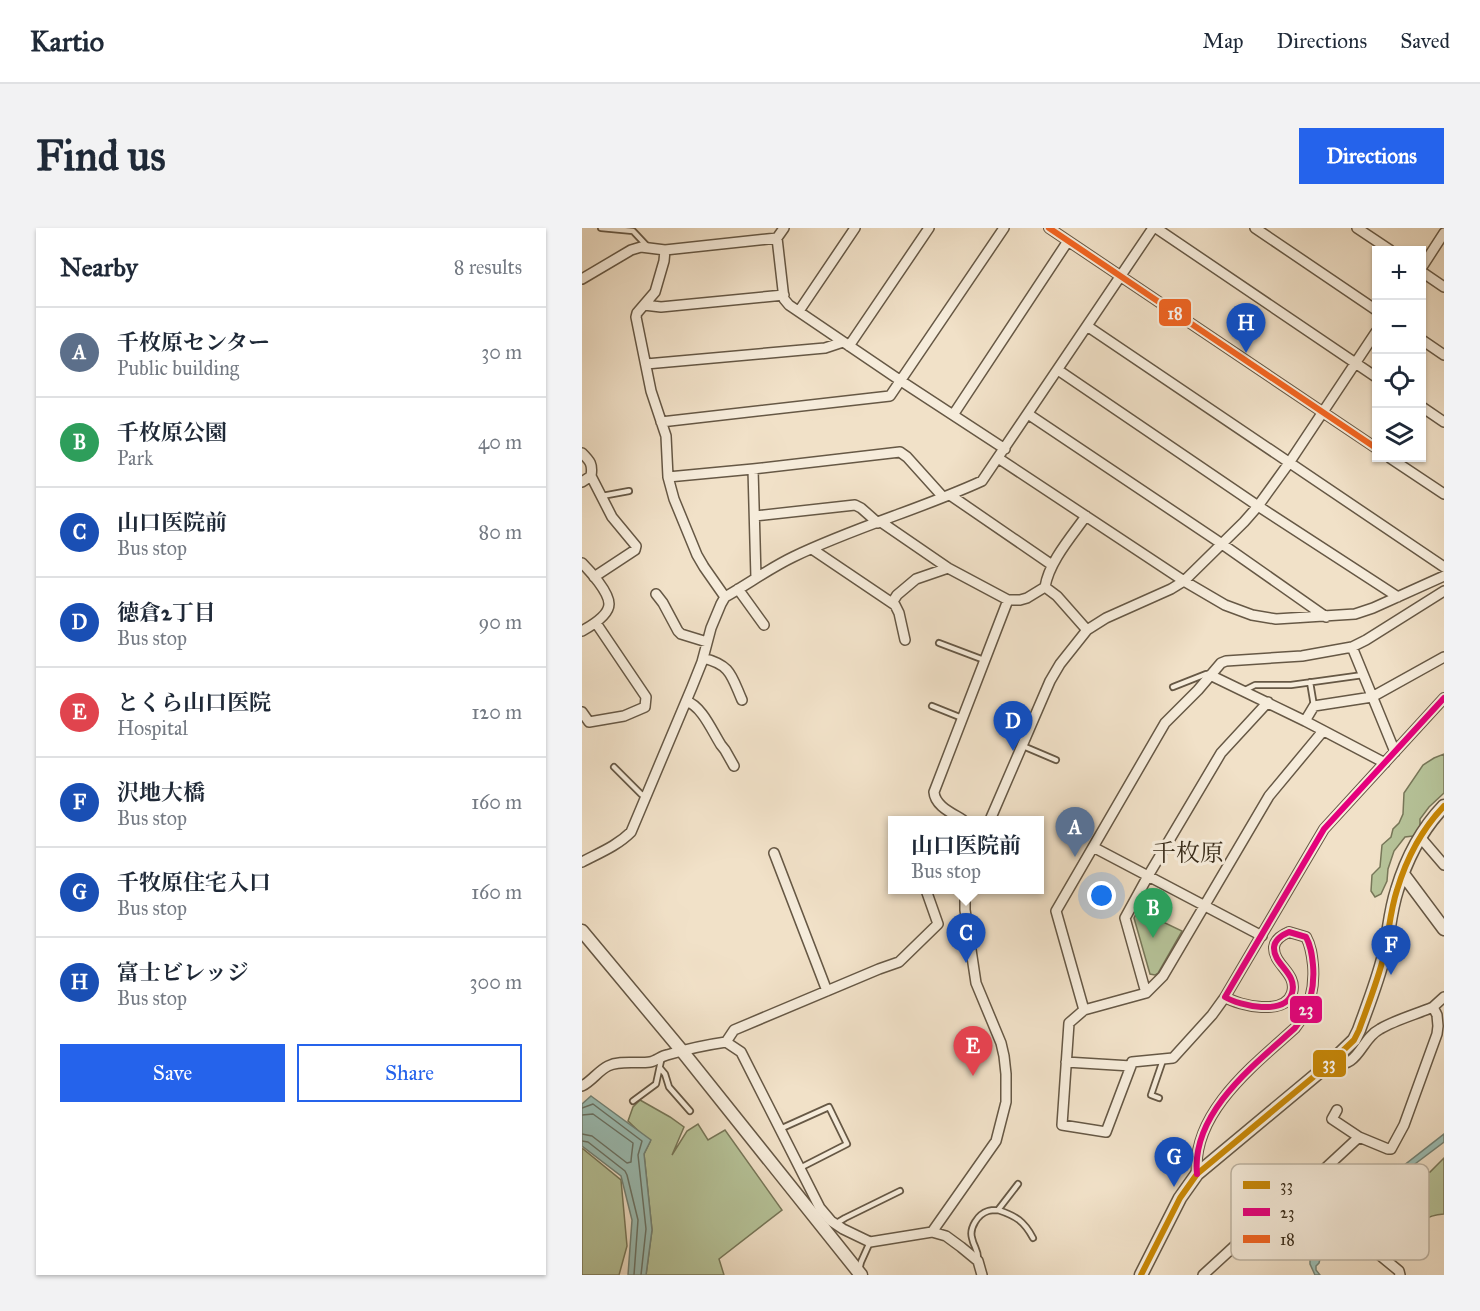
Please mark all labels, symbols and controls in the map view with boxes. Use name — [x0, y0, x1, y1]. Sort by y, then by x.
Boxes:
text: Kartio — [30, 24, 104, 59]
text: Map — [1203, 28, 1244, 54]
text: Directions — [1277, 28, 1367, 54]
text: Saved — [1400, 28, 1450, 54]
button: Directions — [1299, 128, 1444, 184]
text: Find us — [36, 130, 166, 182]
map controls — [1372, 246, 1426, 462]
button: + — [1372, 246, 1426, 300]
text: Nearby — [60, 251, 138, 283]
text: 8 results — [454, 255, 522, 279]
line badge: 18 — [1158, 298, 1192, 327]
button: − — [1372, 300, 1426, 354]
text: 18 — [1168, 304, 1182, 323]
pin: H — [1226, 304, 1266, 353]
text: 千枚原センター — [117, 329, 270, 356]
text: A — [73, 340, 86, 364]
text: 30 m — [481, 340, 522, 364]
button: locate — [1372, 354, 1426, 408]
text: Public building — [117, 356, 239, 380]
button: layers — [1372, 408, 1426, 462]
text: 千枚原公園 — [117, 419, 227, 446]
text: B — [73, 430, 86, 454]
text: 40 m — [478, 430, 522, 454]
text: Park — [117, 446, 153, 470]
text: 山口医院前 — [117, 509, 227, 536]
text: C — [73, 520, 86, 544]
text: 80 m — [479, 520, 522, 544]
text: Bus stop — [117, 536, 187, 560]
text: 徳倉2丁目 — [117, 599, 216, 626]
text: D — [72, 610, 87, 634]
text: 90 m — [479, 610, 522, 634]
text: Bus stop — [117, 626, 187, 650]
text: とくら山口医院 — [117, 689, 271, 716]
text: E — [72, 700, 87, 724]
text: 120 m — [471, 700, 522, 724]
pin: D — [994, 702, 1032, 751]
text: Hospital — [117, 716, 188, 740]
text: 沢地大橋 — [117, 779, 205, 806]
text: F — [73, 790, 86, 814]
text: 160 m — [471, 790, 522, 814]
text: Bus stop — [117, 806, 187, 830]
pin: A — [1056, 808, 1094, 857]
popup — [888, 816, 1044, 894]
text: 山口医院前 — [911, 832, 1021, 859]
district label: 千枚原 — [1152, 838, 1224, 868]
text: Bus stop — [911, 859, 981, 883]
text: 千牧原住宅入口 — [117, 869, 271, 896]
text: G — [72, 880, 87, 904]
text: 160 m — [471, 880, 522, 904]
your location — [1087, 881, 1116, 910]
pin: B — [1134, 888, 1172, 938]
text: Bus stop — [117, 896, 187, 920]
pin: C — [946, 914, 986, 963]
pin: F — [1372, 926, 1410, 975]
text: 富士ビレッジ — [117, 959, 249, 986]
text: H — [71, 970, 88, 994]
text: 300 m — [470, 970, 522, 994]
text: Bus stop — [117, 986, 187, 1010]
line badge: 23 — [1289, 995, 1323, 1024]
text: 23 — [1299, 1000, 1313, 1020]
pin: E — [954, 1026, 992, 1076]
button: Save — [60, 1044, 285, 1102]
button: Share — [297, 1044, 522, 1102]
line badge: 33 — [1312, 1049, 1347, 1078]
text: 33 — [1323, 1054, 1335, 1074]
pin: G — [1154, 1138, 1194, 1187]
legend — [1231, 1164, 1429, 1260]
text: 33 — [1280, 1176, 1293, 1195]
text: 23 — [1280, 1203, 1294, 1222]
text: 18 — [1280, 1230, 1295, 1249]

